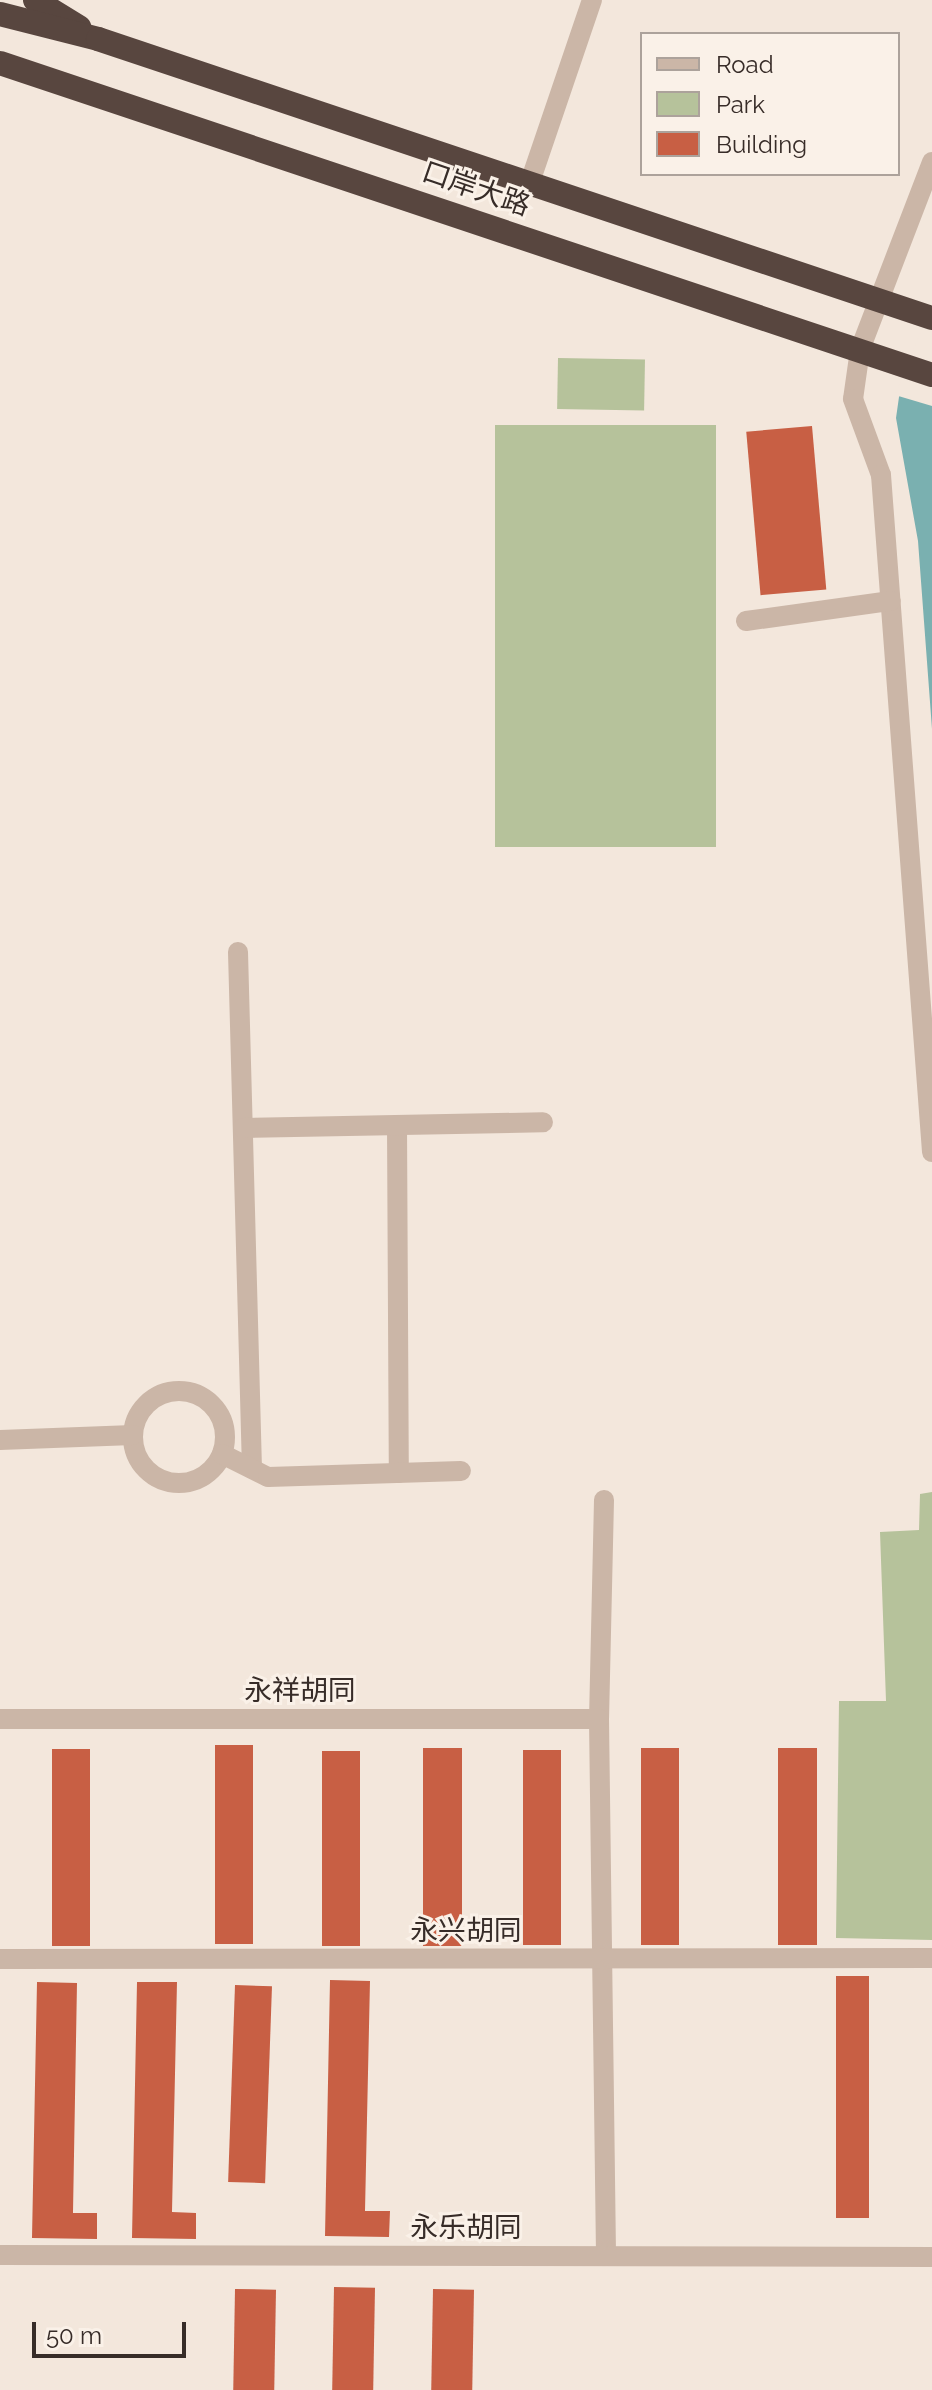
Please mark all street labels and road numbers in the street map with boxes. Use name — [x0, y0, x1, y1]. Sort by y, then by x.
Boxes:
street label: 口岸大路 — [418, 155, 534, 223]
street label: 永祥胡同 — [244, 1674, 356, 1708]
street label: 永兴胡同 — [410, 1914, 522, 1948]
street label: 永乐胡同 — [410, 2211, 522, 2245]

